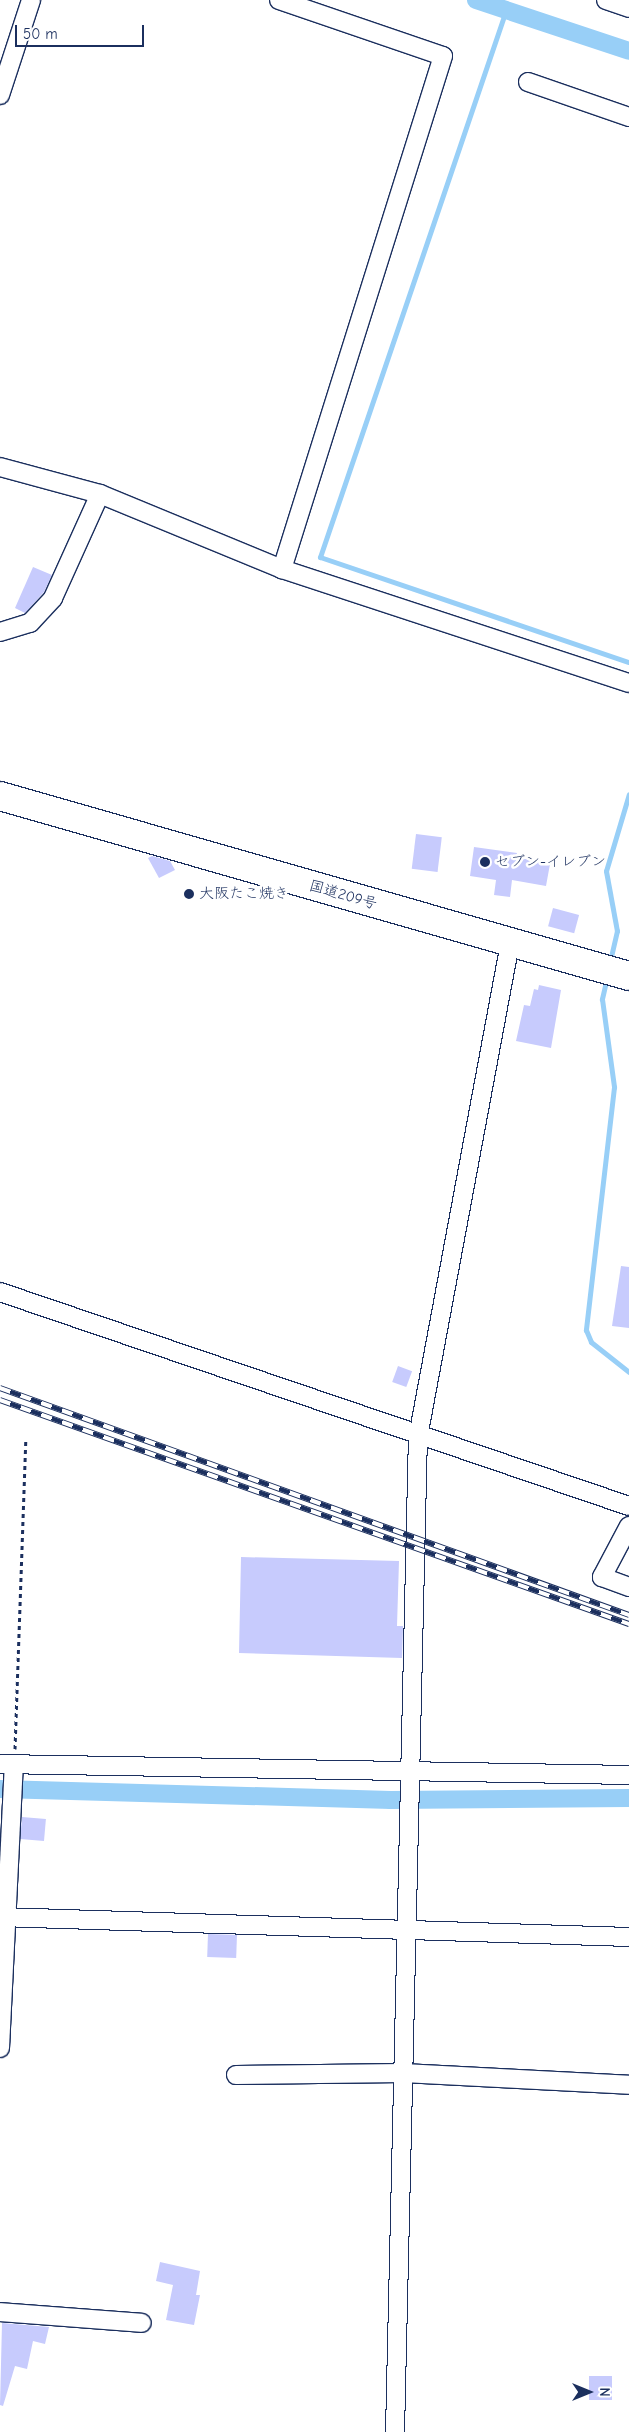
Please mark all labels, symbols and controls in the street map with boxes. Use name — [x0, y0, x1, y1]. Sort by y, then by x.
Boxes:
scale bar — [18, 15, 146, 47]
text: 50 m — [23, 25, 58, 43]
place label: セブン-イレブン — [495, 853, 606, 871]
marker: セブン-イレブン — [479, 856, 491, 868]
street label: 国道209号 — [307, 877, 379, 913]
place label: 大阪たこ焼き — [199, 885, 289, 903]
marker: 大阪たこ焼き — [183, 888, 195, 900]
north arrow — [564, 2367, 614, 2417]
text: N — [596, 2387, 613, 2397]

